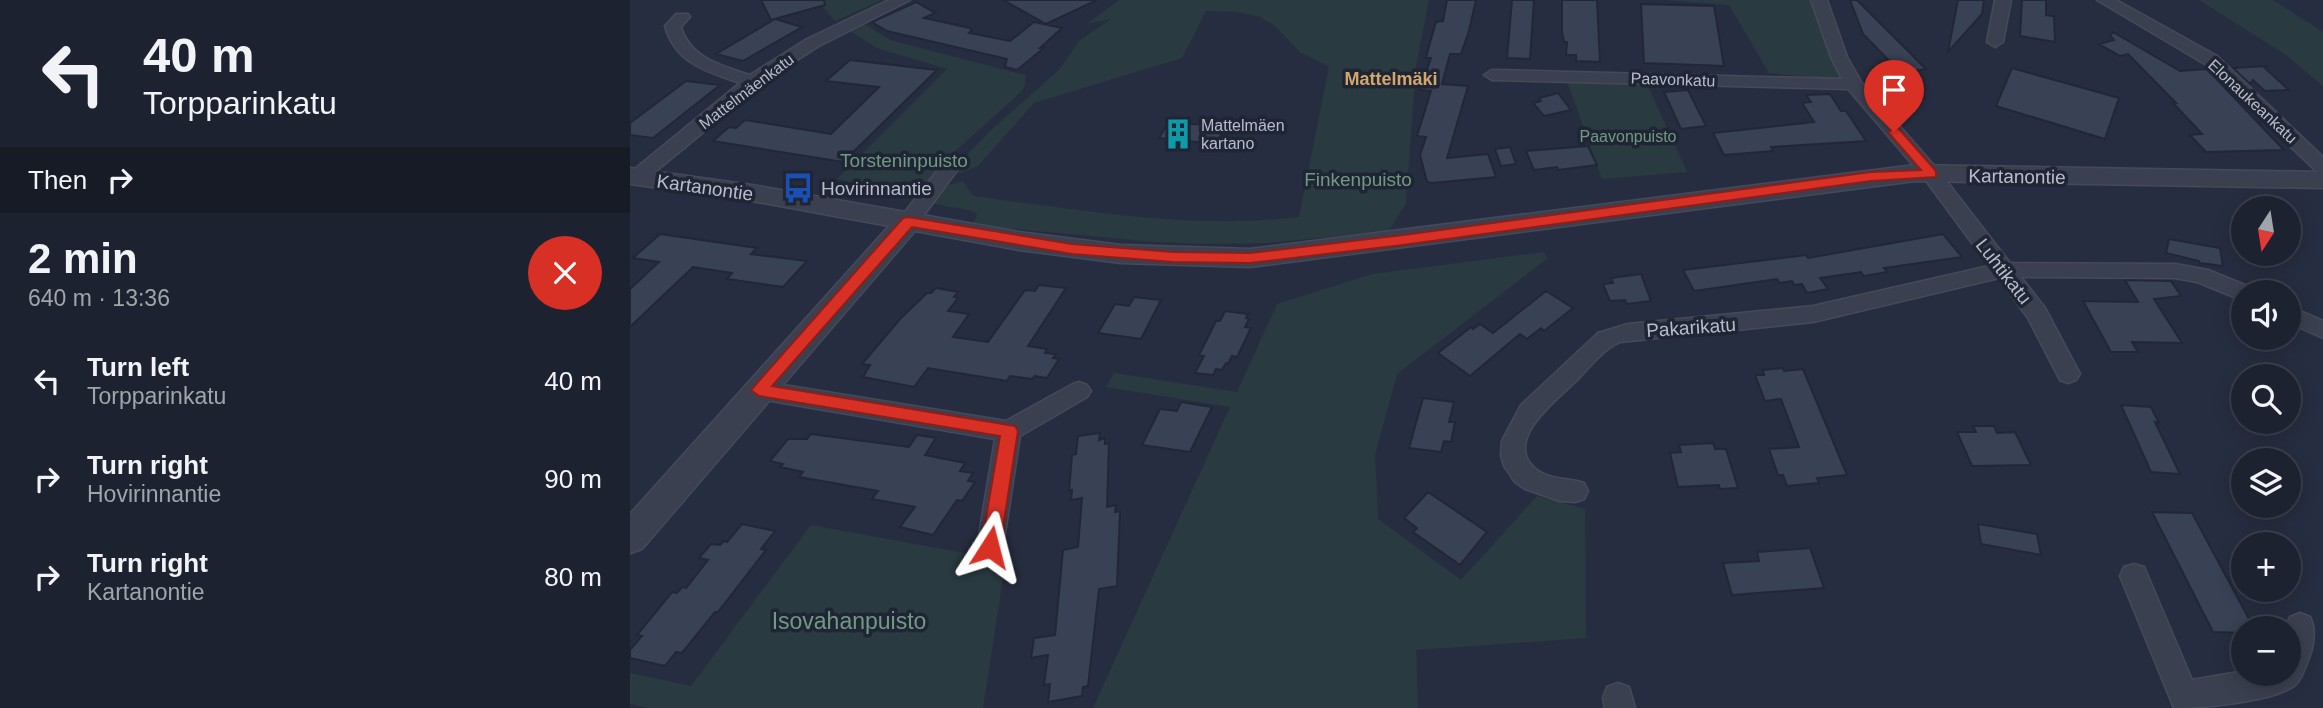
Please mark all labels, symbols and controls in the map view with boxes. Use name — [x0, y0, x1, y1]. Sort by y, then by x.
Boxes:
icon: left — [28, 28, 119, 119]
text: 40 m — [143, 28, 255, 82]
street label: Mattelmäenkatu — [696, 50, 797, 132]
street label: Elonaukeankatu — [2205, 56, 2300, 147]
pin — [1864, 60, 1924, 132]
district label: Mattelmäki — [1344, 69, 1438, 89]
street label: Paavonkatu — [1630, 70, 1716, 89]
icon: arrive — [1875, 71, 1913, 109]
text: Torpparinkatu — [143, 85, 337, 121]
building icon: Mattelmäen kartano — [1161, 117, 1195, 151]
place label: Mattelmäen kartano — [1201, 117, 1285, 152]
park label: Paavonpuisto — [1580, 128, 1677, 145]
park label: Torsteninpuisto — [840, 150, 968, 171]
icon: right — [101, 161, 139, 199]
text: Then — [28, 165, 87, 195]
street label: Kartanontie — [1968, 165, 2066, 188]
park label: Finkenpuisto — [1304, 169, 1412, 190]
street label: Kartanontie — [655, 170, 755, 205]
bus stop icon: Hovirinnantie — [781, 171, 815, 205]
place label: Hovirinnantie — [821, 178, 932, 199]
north arrow — [2231, 196, 2301, 266]
map controls — [2231, 196, 2301, 686]
street label: Luhtikatu — [1972, 234, 2036, 308]
text: 2 min — [28, 235, 138, 282]
button: close — [528, 236, 602, 310]
button: sound — [2231, 280, 2301, 350]
text: 640 m · 13:36 — [28, 285, 170, 311]
street label: Pakarikatu — [1646, 314, 1737, 341]
text: Turn left — [87, 352, 189, 382]
icon: left — [28, 362, 66, 400]
button: search — [2231, 364, 2301, 434]
text: 40 m — [544, 366, 602, 396]
text: Torpparinkatu — [87, 383, 226, 409]
button: layers — [2231, 448, 2301, 518]
text: Turn right — [87, 450, 208, 480]
icon: right — [28, 460, 66, 498]
text: 90 m — [544, 464, 602, 494]
text: Hovirinnantie — [87, 481, 221, 507]
position arrow — [953, 510, 1027, 584]
button: + — [2231, 532, 2301, 602]
text: Turn right — [87, 548, 208, 578]
icon: right — [28, 558, 66, 596]
text: 80 m — [544, 562, 602, 592]
text: Kartanontie — [87, 579, 205, 605]
park label: Isovahanpuisto — [772, 608, 926, 634]
button: − — [2231, 616, 2301, 686]

